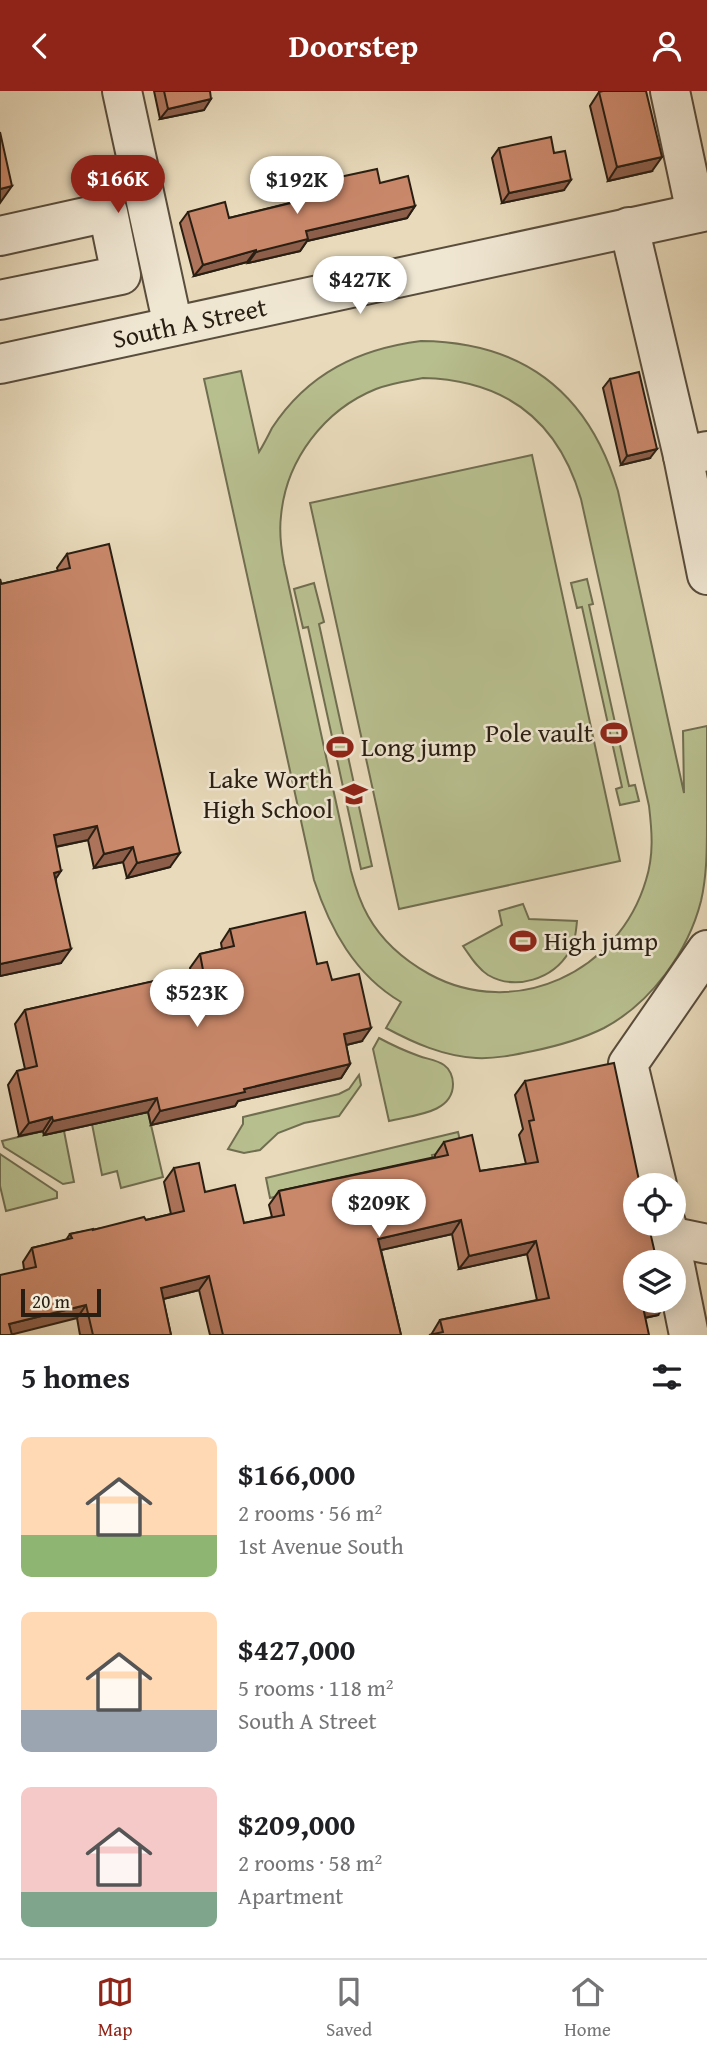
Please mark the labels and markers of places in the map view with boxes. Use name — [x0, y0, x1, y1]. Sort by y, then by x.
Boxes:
pin: $166K — [69, 155, 167, 215]
pin: $192K — [248, 157, 346, 216]
pin: $427K — [311, 257, 409, 316]
place label: Pole vault — [485, 713, 593, 752]
sports icon: Pole vault — [599, 718, 629, 748]
place label: Long jump — [361, 727, 477, 766]
sports icon: Long jump — [325, 732, 355, 762]
place label: Lake Worth High School — [203, 759, 333, 828]
school or university icon: Lake Worth High School — [339, 779, 369, 809]
place label: High jump — [544, 921, 658, 960]
sports icon: High jump — [508, 926, 538, 956]
pin: $523K — [148, 969, 246, 1029]
pin: $209K — [330, 1179, 428, 1239]

